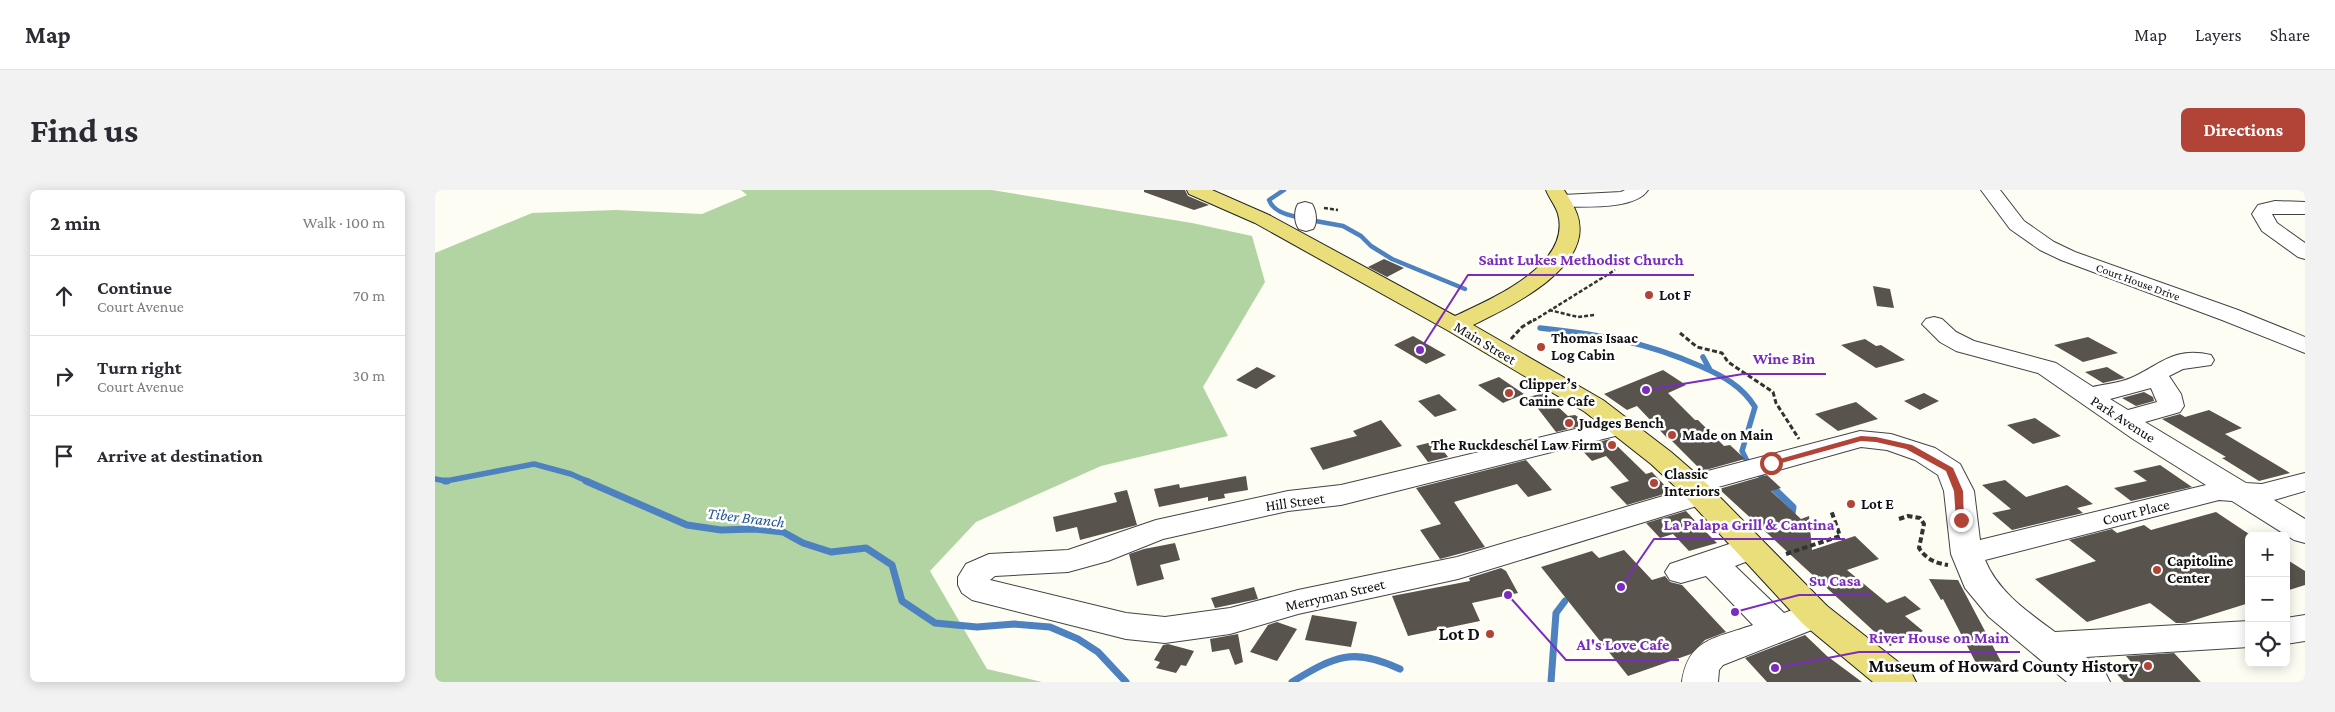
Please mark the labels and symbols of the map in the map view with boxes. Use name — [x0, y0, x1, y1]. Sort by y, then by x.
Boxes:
callout: Saint Lukes Methodist Church — [1468, 244, 1694, 275]
text: Saint Lukes Methodist Church — [1478, 251, 1684, 268]
street label: Court House Drive — [2094, 260, 2182, 304]
place label: Lot F — [1659, 287, 1691, 303]
marker: Lot F — [1643, 289, 1655, 301]
street label: Main Street — [1451, 318, 1520, 368]
place label: Thomas Isaac Log Cabin — [1551, 330, 1638, 363]
marker: Thomas Isaac Log Cabin — [1535, 341, 1547, 353]
callout: Wine Bin — [1743, 343, 1826, 374]
text: Wine Bin — [1752, 350, 1815, 367]
place label: Clipper’s Canine Cafe — [1519, 376, 1595, 409]
marker: Clipper’s Canine Cafe — [1503, 387, 1515, 399]
street label: Park Avenue — [2088, 392, 2159, 446]
place label: Judges Bench — [1577, 415, 1664, 431]
marker: Judges Bench — [1563, 417, 1575, 429]
place label: Made on Main — [1682, 427, 1773, 443]
marker: Made on Main — [1666, 429, 1678, 441]
place label: The Ruckdeschel Law Firm — [1431, 437, 1602, 453]
marker: The Ruckdeschel Law Firm — [1606, 439, 1618, 451]
route start — [1760, 452, 1783, 475]
place label: Classic Interiors — [1664, 466, 1720, 499]
marker: Classic Interiors — [1648, 477, 1660, 489]
street label: Hill Street — [1264, 490, 1327, 514]
place label: Lot E — [1861, 496, 1894, 512]
street label: Court Place — [2101, 496, 2172, 528]
marker: Lot E — [1845, 498, 1857, 510]
water label: Tiber Branch — [706, 504, 786, 531]
callout: La Palapa Grill & Cantina — [1654, 508, 1845, 539]
route end — [1950, 509, 1973, 532]
text: La Palapa Grill & Cantina — [1663, 516, 1835, 533]
place label: Capitoline Center — [2167, 553, 2233, 586]
callout: Su Casa — [1799, 564, 1871, 595]
marker: Capitoline Center — [2151, 564, 2163, 576]
text: Su Casa — [1809, 572, 1861, 589]
street label: Merryman Street — [1284, 576, 1388, 615]
callout: River House on Main — [1859, 621, 2020, 652]
place label: Lot D — [1439, 624, 1480, 644]
marker: Lot D — [1484, 628, 1496, 640]
callout: Al's Love Cafe — [1566, 629, 1679, 660]
text: River House on Main — [1869, 629, 2009, 646]
text: Al's Love Cafe — [1575, 636, 1670, 653]
place label: Museum of Howard County History — [1869, 656, 2138, 676]
marker: Museum of Howard County History — [2142, 660, 2154, 672]

